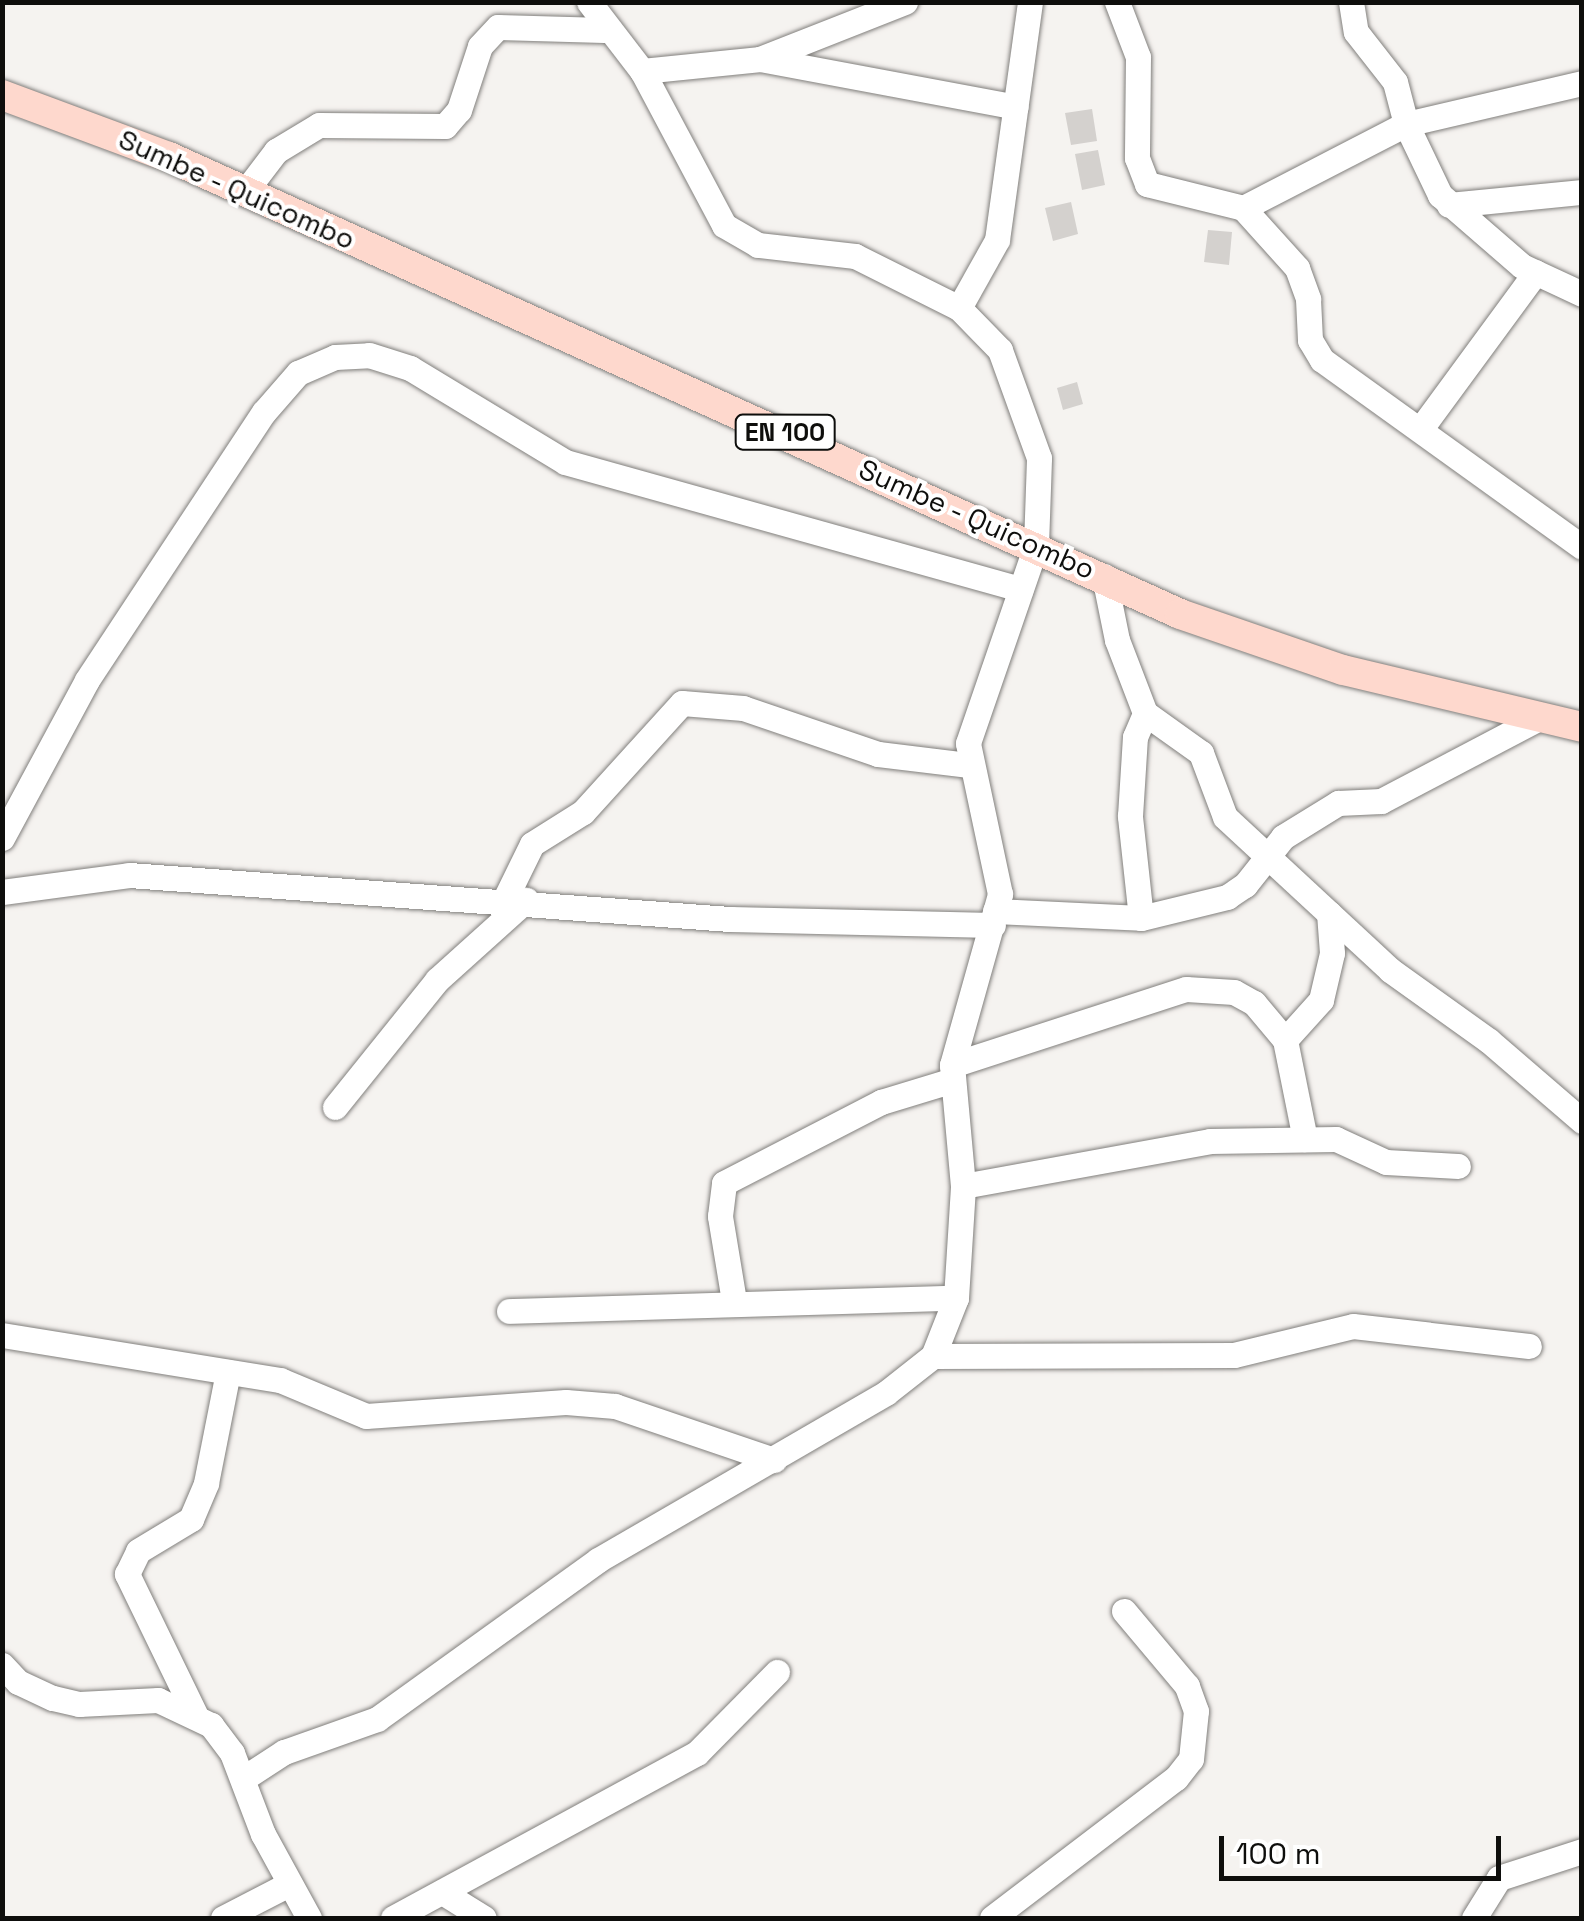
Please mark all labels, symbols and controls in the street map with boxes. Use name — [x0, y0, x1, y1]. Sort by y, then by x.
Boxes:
street label: Sumbe - Quicombo — [113, 122, 361, 256]
road number: EN 100 — [732, 412, 838, 452]
street label: Sumbe - Quicombo — [853, 452, 1101, 586]
scale bar — [1224, 1816, 1506, 1878]
text: 100 m — [1236, 1834, 1321, 1873]

